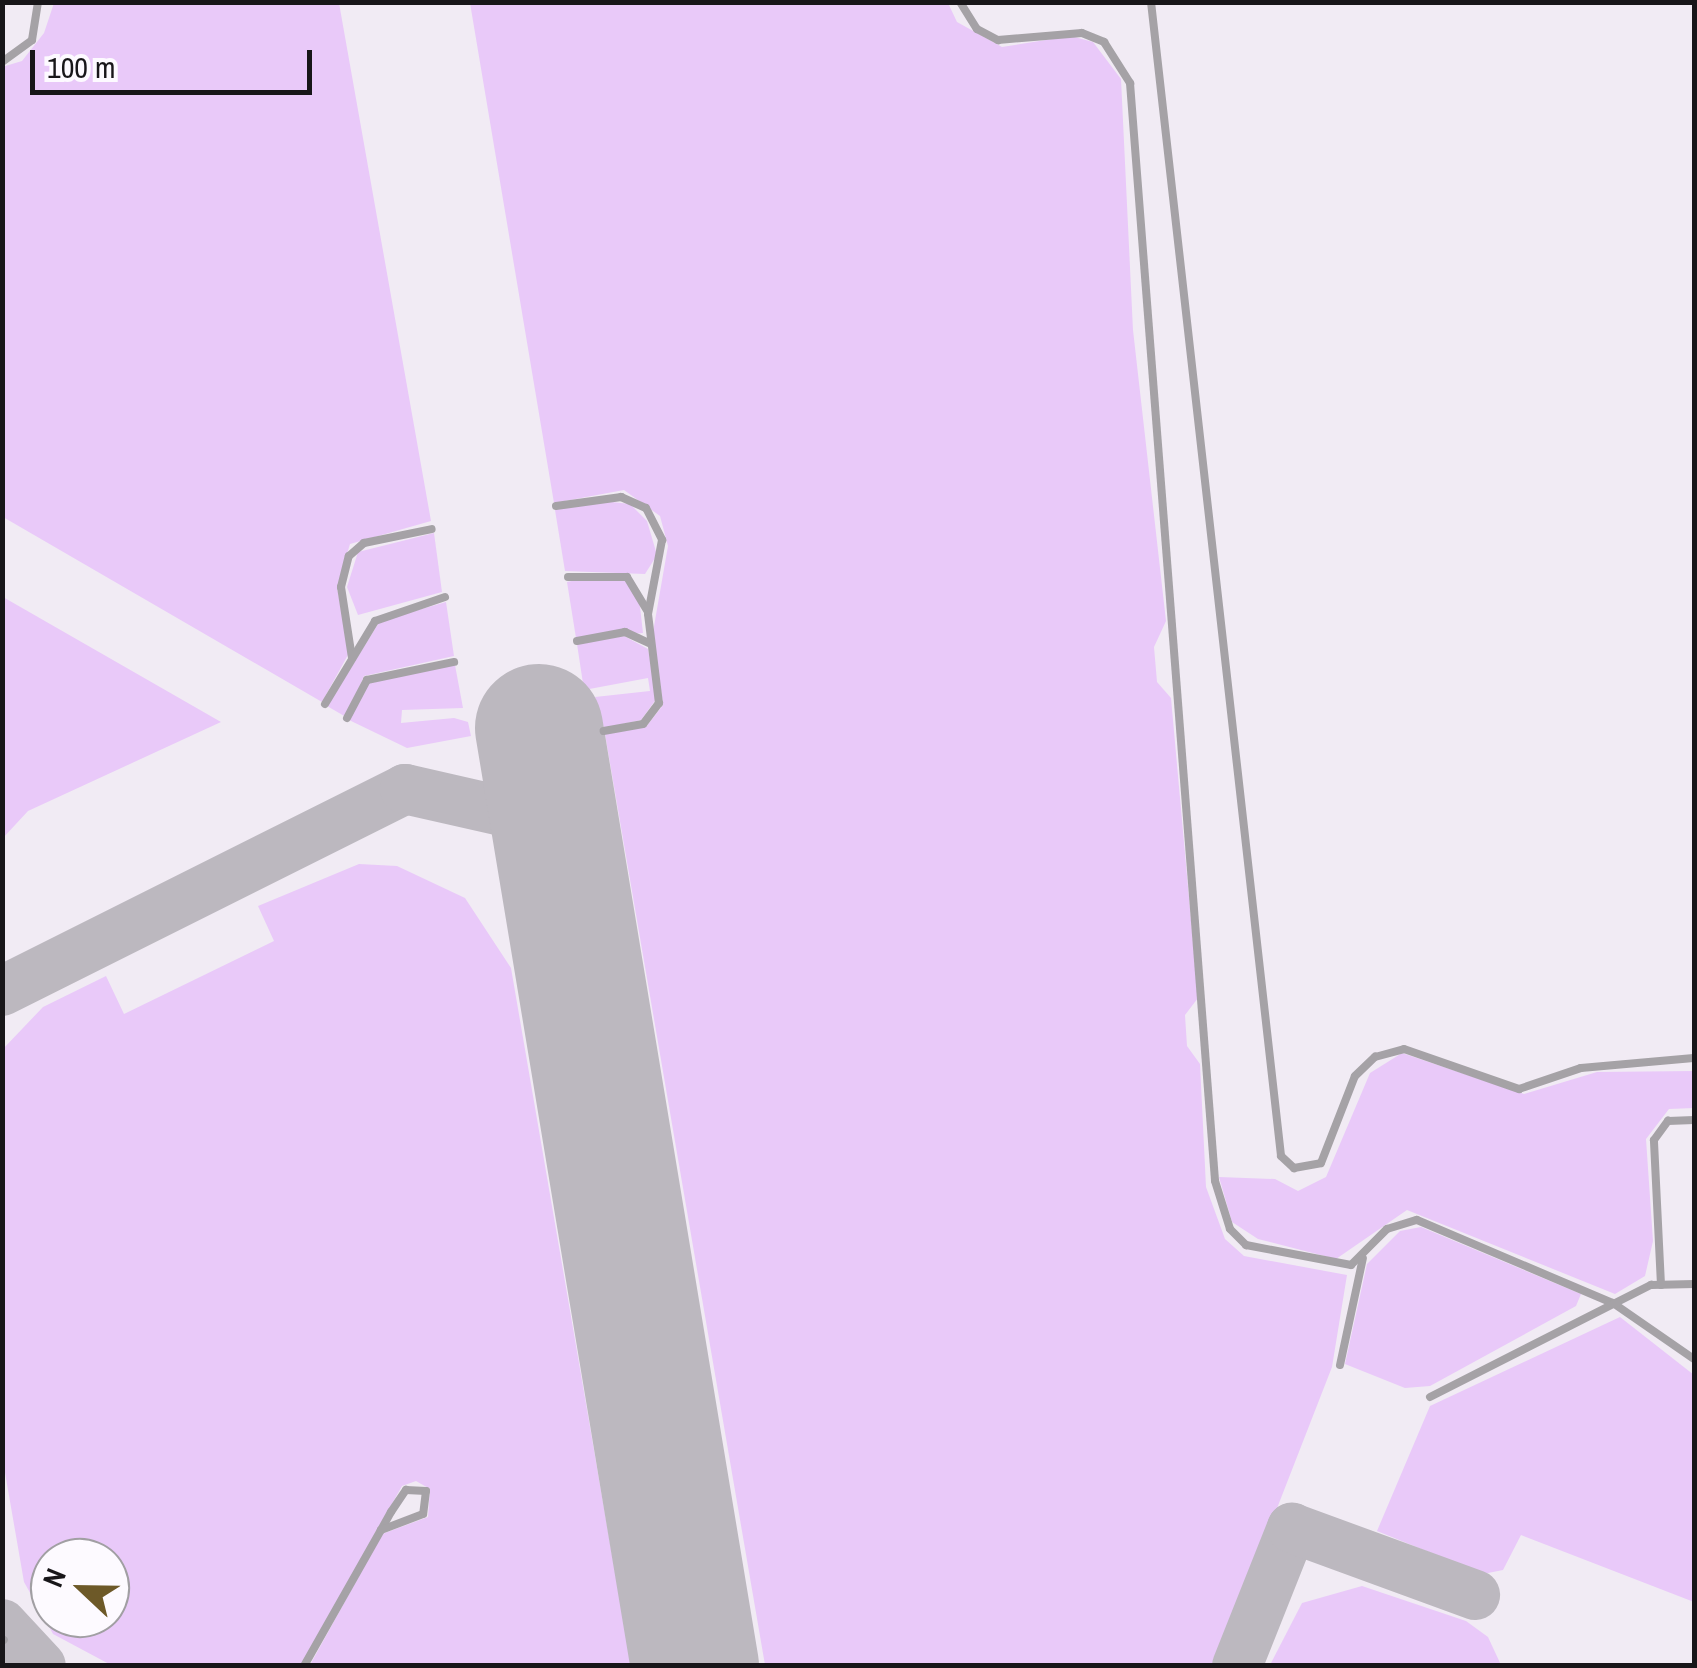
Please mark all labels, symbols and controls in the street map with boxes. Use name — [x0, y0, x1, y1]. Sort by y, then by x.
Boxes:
scale bar — [35, 30, 318, 92]
text: 100 m — [47, 47, 115, 87]
north arrow — [30, 1538, 130, 1638]
text: N — [33, 1563, 75, 1592]

